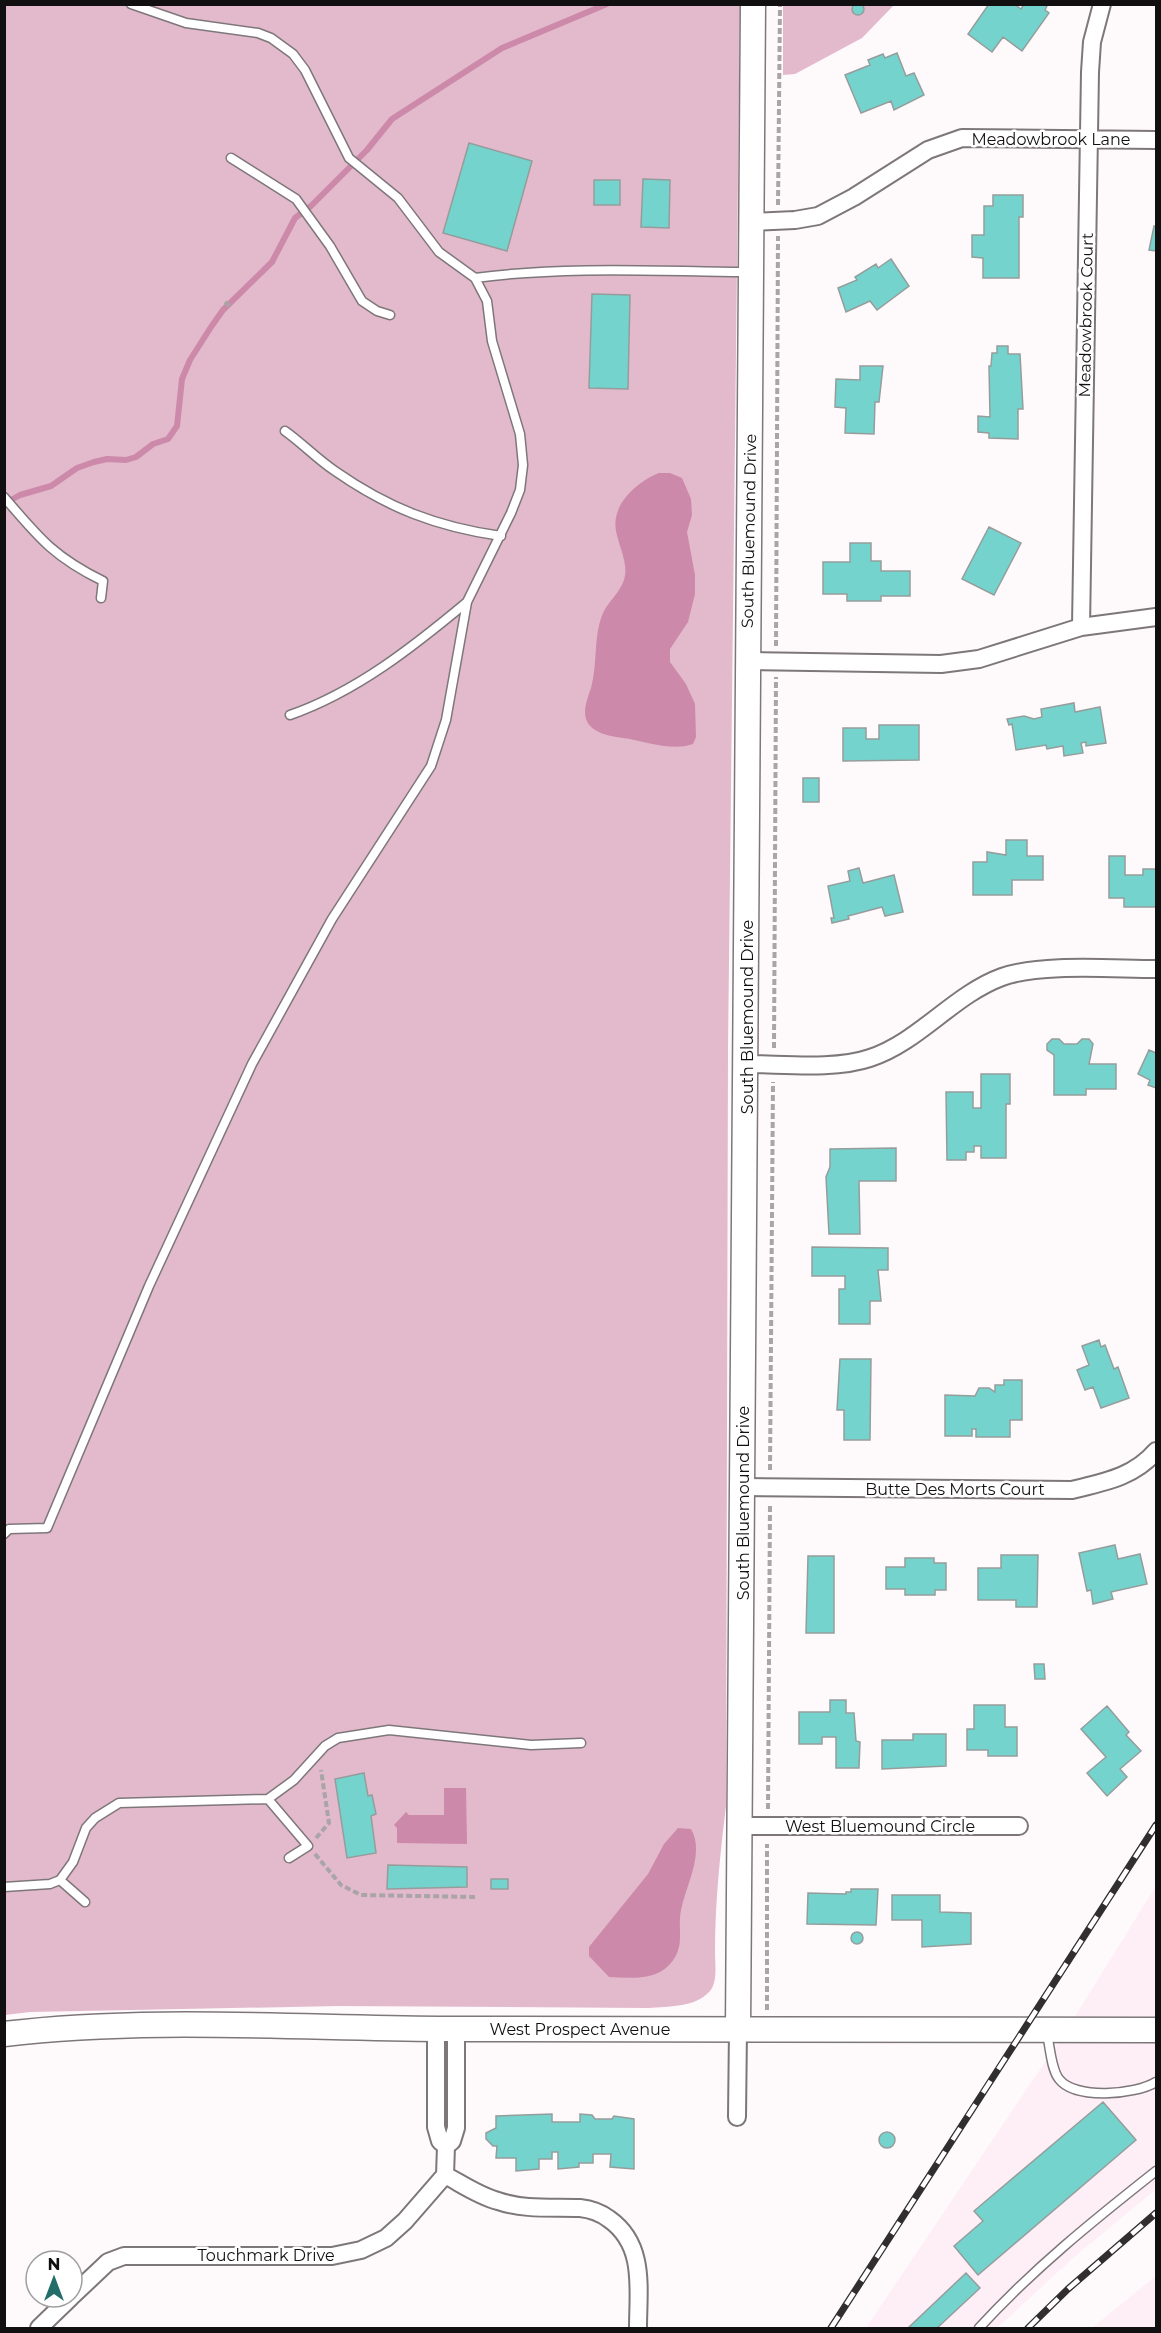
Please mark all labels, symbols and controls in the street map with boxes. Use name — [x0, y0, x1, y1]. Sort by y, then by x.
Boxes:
street label: Meadowbrook Lane — [971, 130, 1131, 149]
street label: Meadowbrook Court — [1075, 232, 1097, 397]
street label: South Bluemound Drive — [738, 434, 760, 628]
street label: South Bluemound Drive — [738, 920, 757, 1114]
street label: South Bluemound Drive — [734, 1406, 753, 1600]
street label: Butte Des Morts Court — [865, 1480, 1045, 1499]
street label: West Bluemound Circle — [785, 1817, 975, 1836]
street label: West Prospect Avenue — [490, 2020, 670, 2039]
street label: Touchmark Drive — [197, 2246, 335, 2265]
north arrow — [24, 2249, 84, 2309]
text: N — [48, 2255, 60, 2274]

